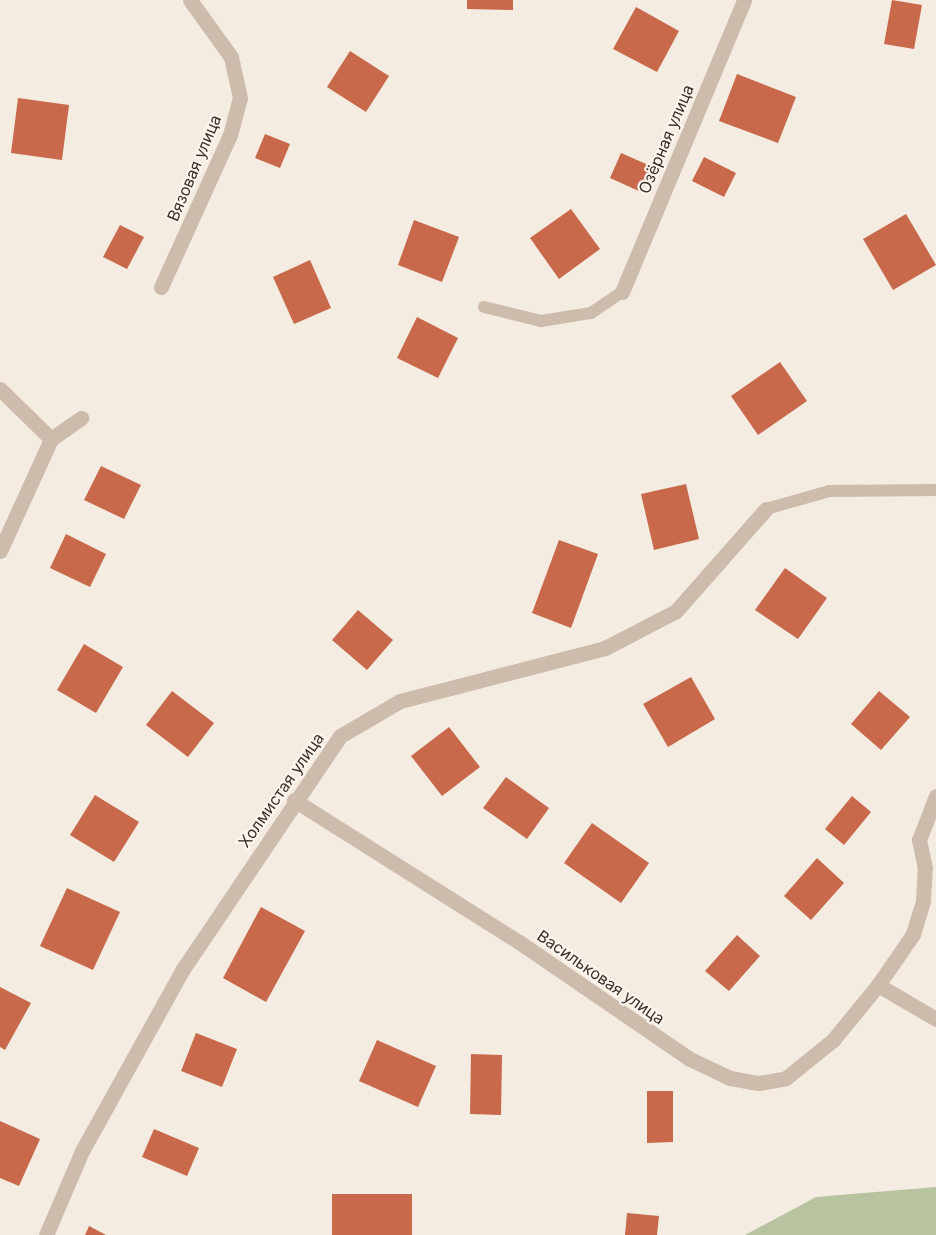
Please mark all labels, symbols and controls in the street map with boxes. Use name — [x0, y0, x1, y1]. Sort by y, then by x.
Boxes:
street label: Озёрная улица — [634, 82, 698, 196]
street label: Вязовая улица — [163, 112, 225, 224]
street label: Холмистая улица — [234, 729, 328, 851]
street label: Васильковая улица — [534, 926, 668, 1028]

